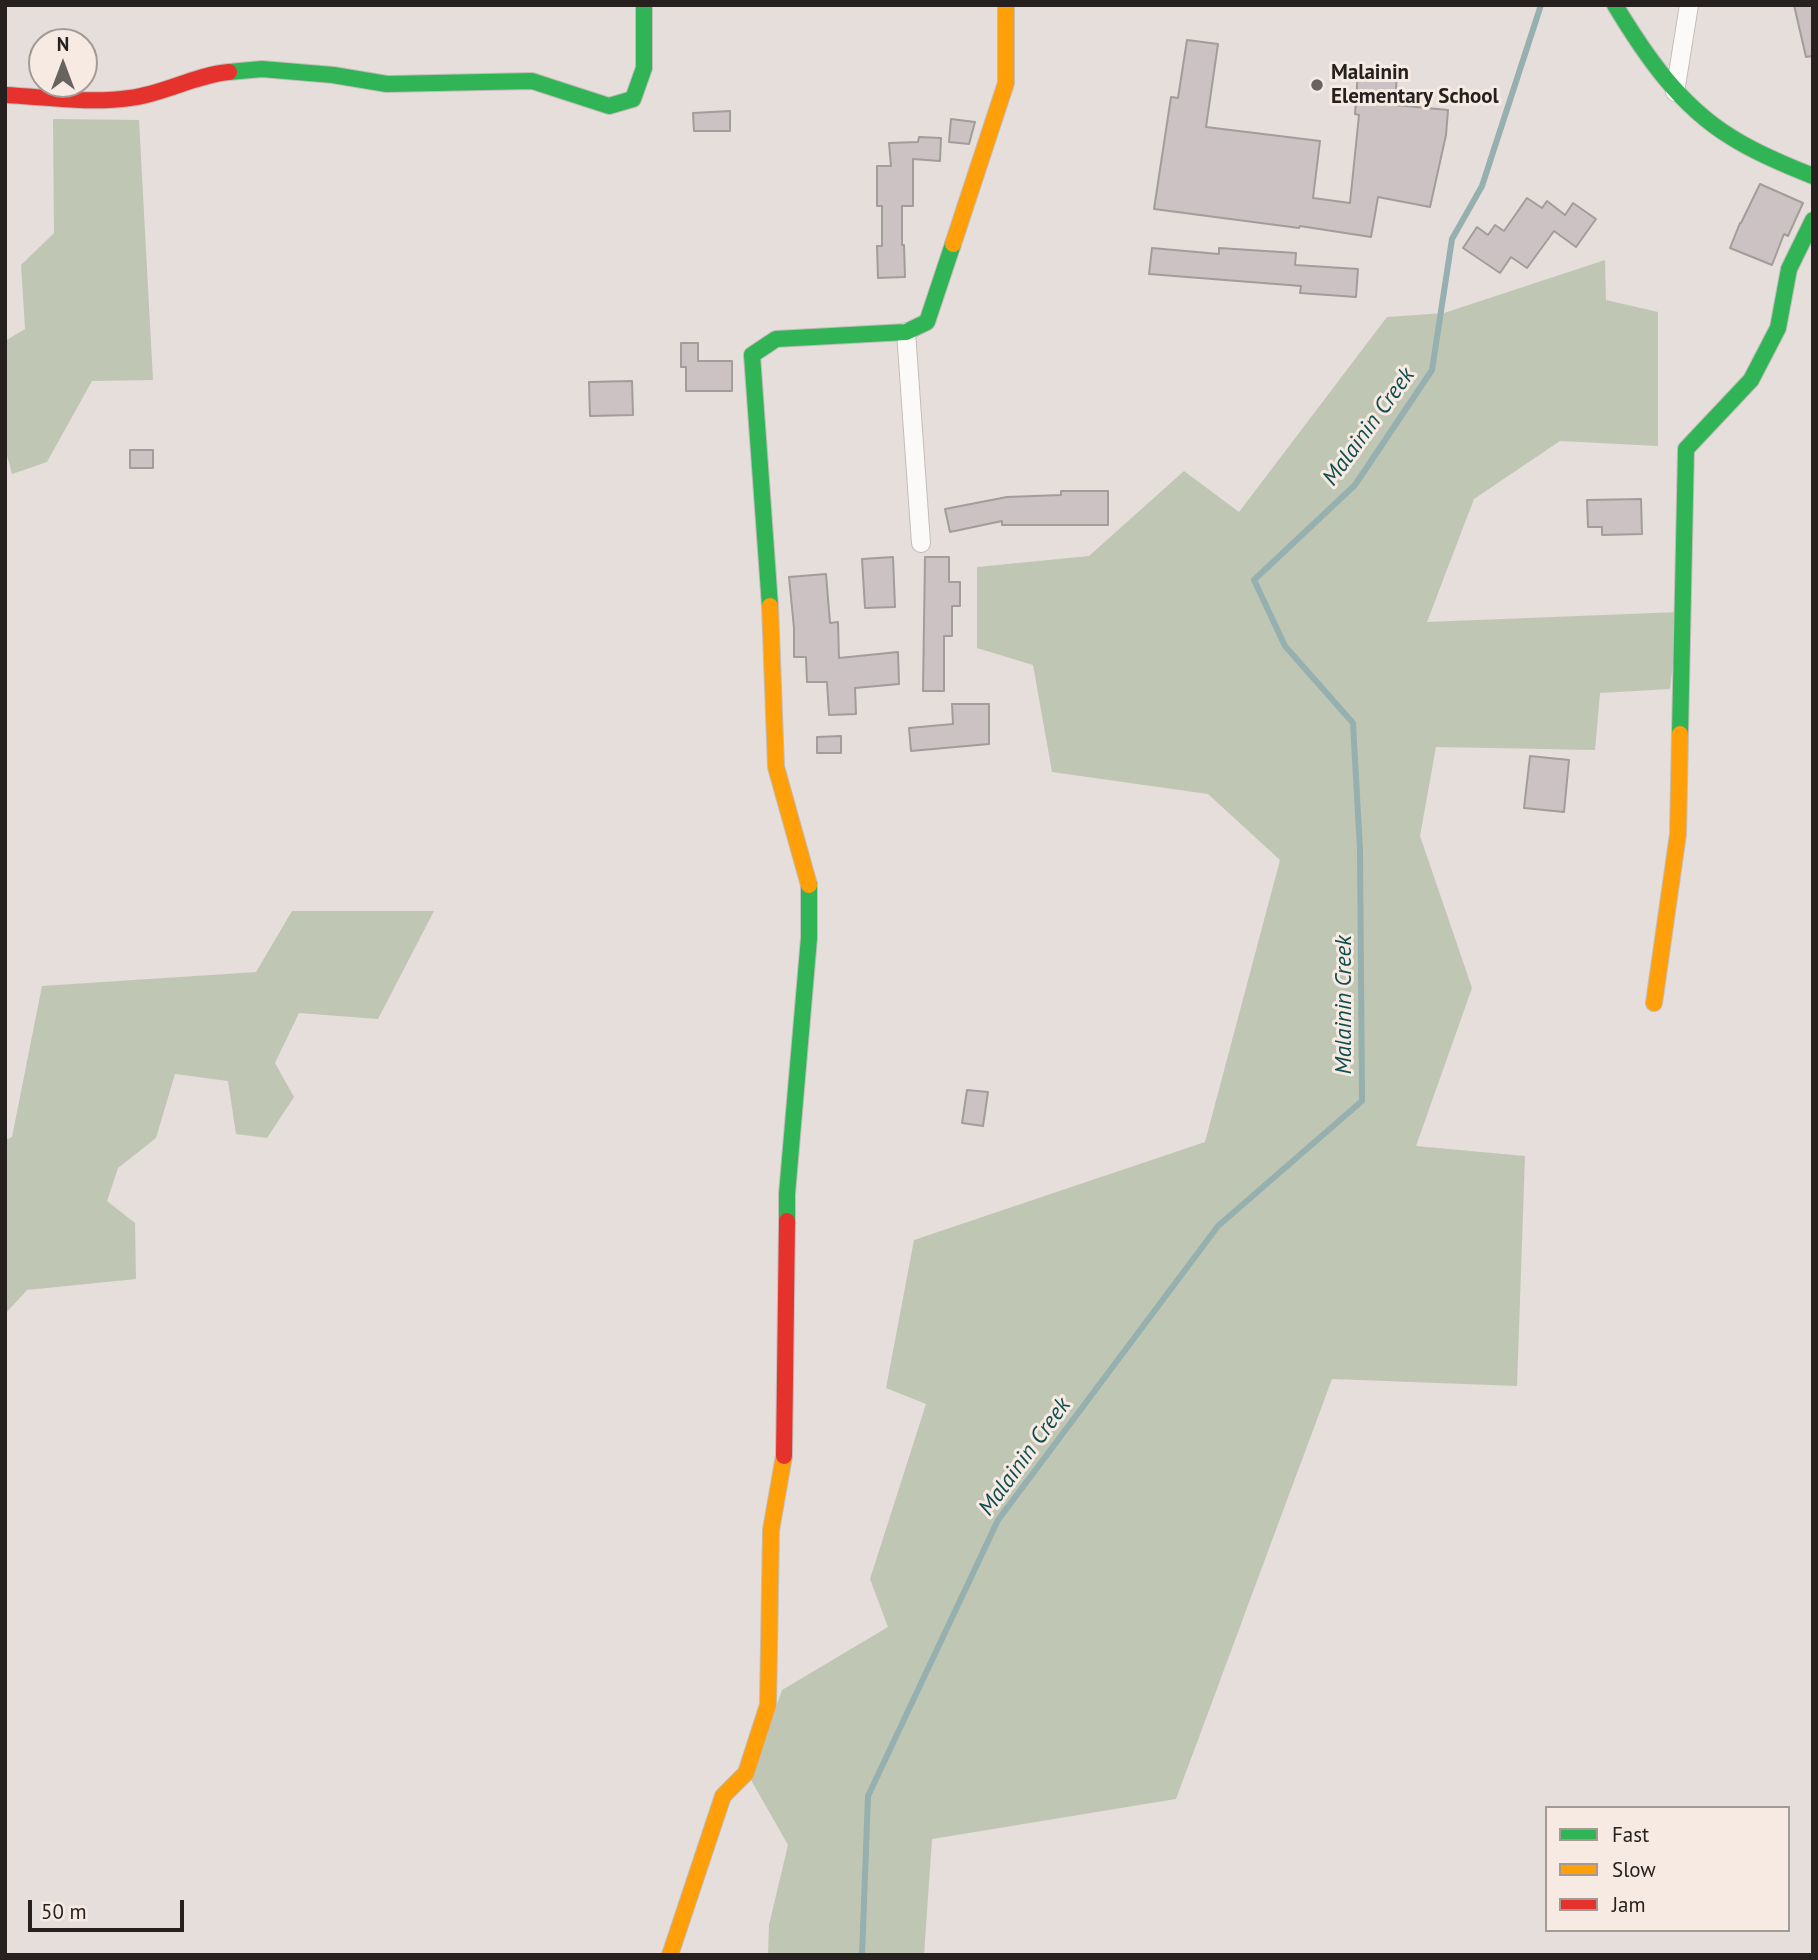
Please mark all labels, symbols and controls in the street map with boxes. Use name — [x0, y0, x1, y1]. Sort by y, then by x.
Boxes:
north arrow — [28, 28, 98, 98]
text: N — [57, 32, 69, 56]
place label: Malainin Elementary School — [1331, 60, 1499, 110]
marker: Malainin Elementary School — [1309, 77, 1325, 93]
water label: Malainin Creek — [1317, 363, 1421, 491]
water label: Malainin Creek — [1330, 935, 1358, 1075]
water label: Malainin Creek — [973, 1393, 1077, 1521]
legend — [1545, 1806, 1790, 1932]
text: Fast — [1612, 1821, 1649, 1848]
text: Slow — [1612, 1856, 1656, 1883]
scale bar — [32, 1886, 187, 1930]
text: Jam — [1612, 1891, 1646, 1918]
text: 50 m — [41, 1898, 87, 1925]

